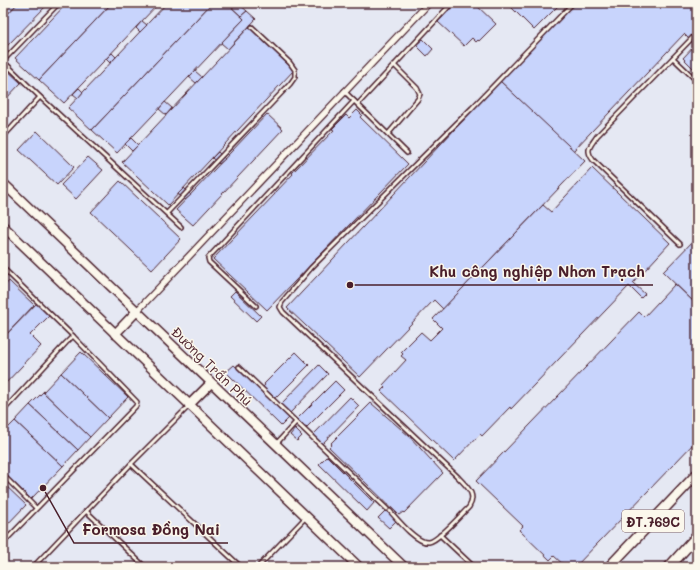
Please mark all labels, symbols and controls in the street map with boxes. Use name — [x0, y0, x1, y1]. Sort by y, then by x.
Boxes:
callout: Khu công nghiệp Nhơn Trạch — [422, 258, 653, 285]
text: Khu công nghiệp Nhơn Trạch — [429, 261, 645, 281]
street label: Đường Trần Phú — [167, 322, 257, 410]
road number: ĐT.769C — [622, 510, 684, 532]
callout: Formosa Đồng Nai — [74, 516, 228, 543]
text: Formosa Đồng Nai — [82, 519, 220, 539]

